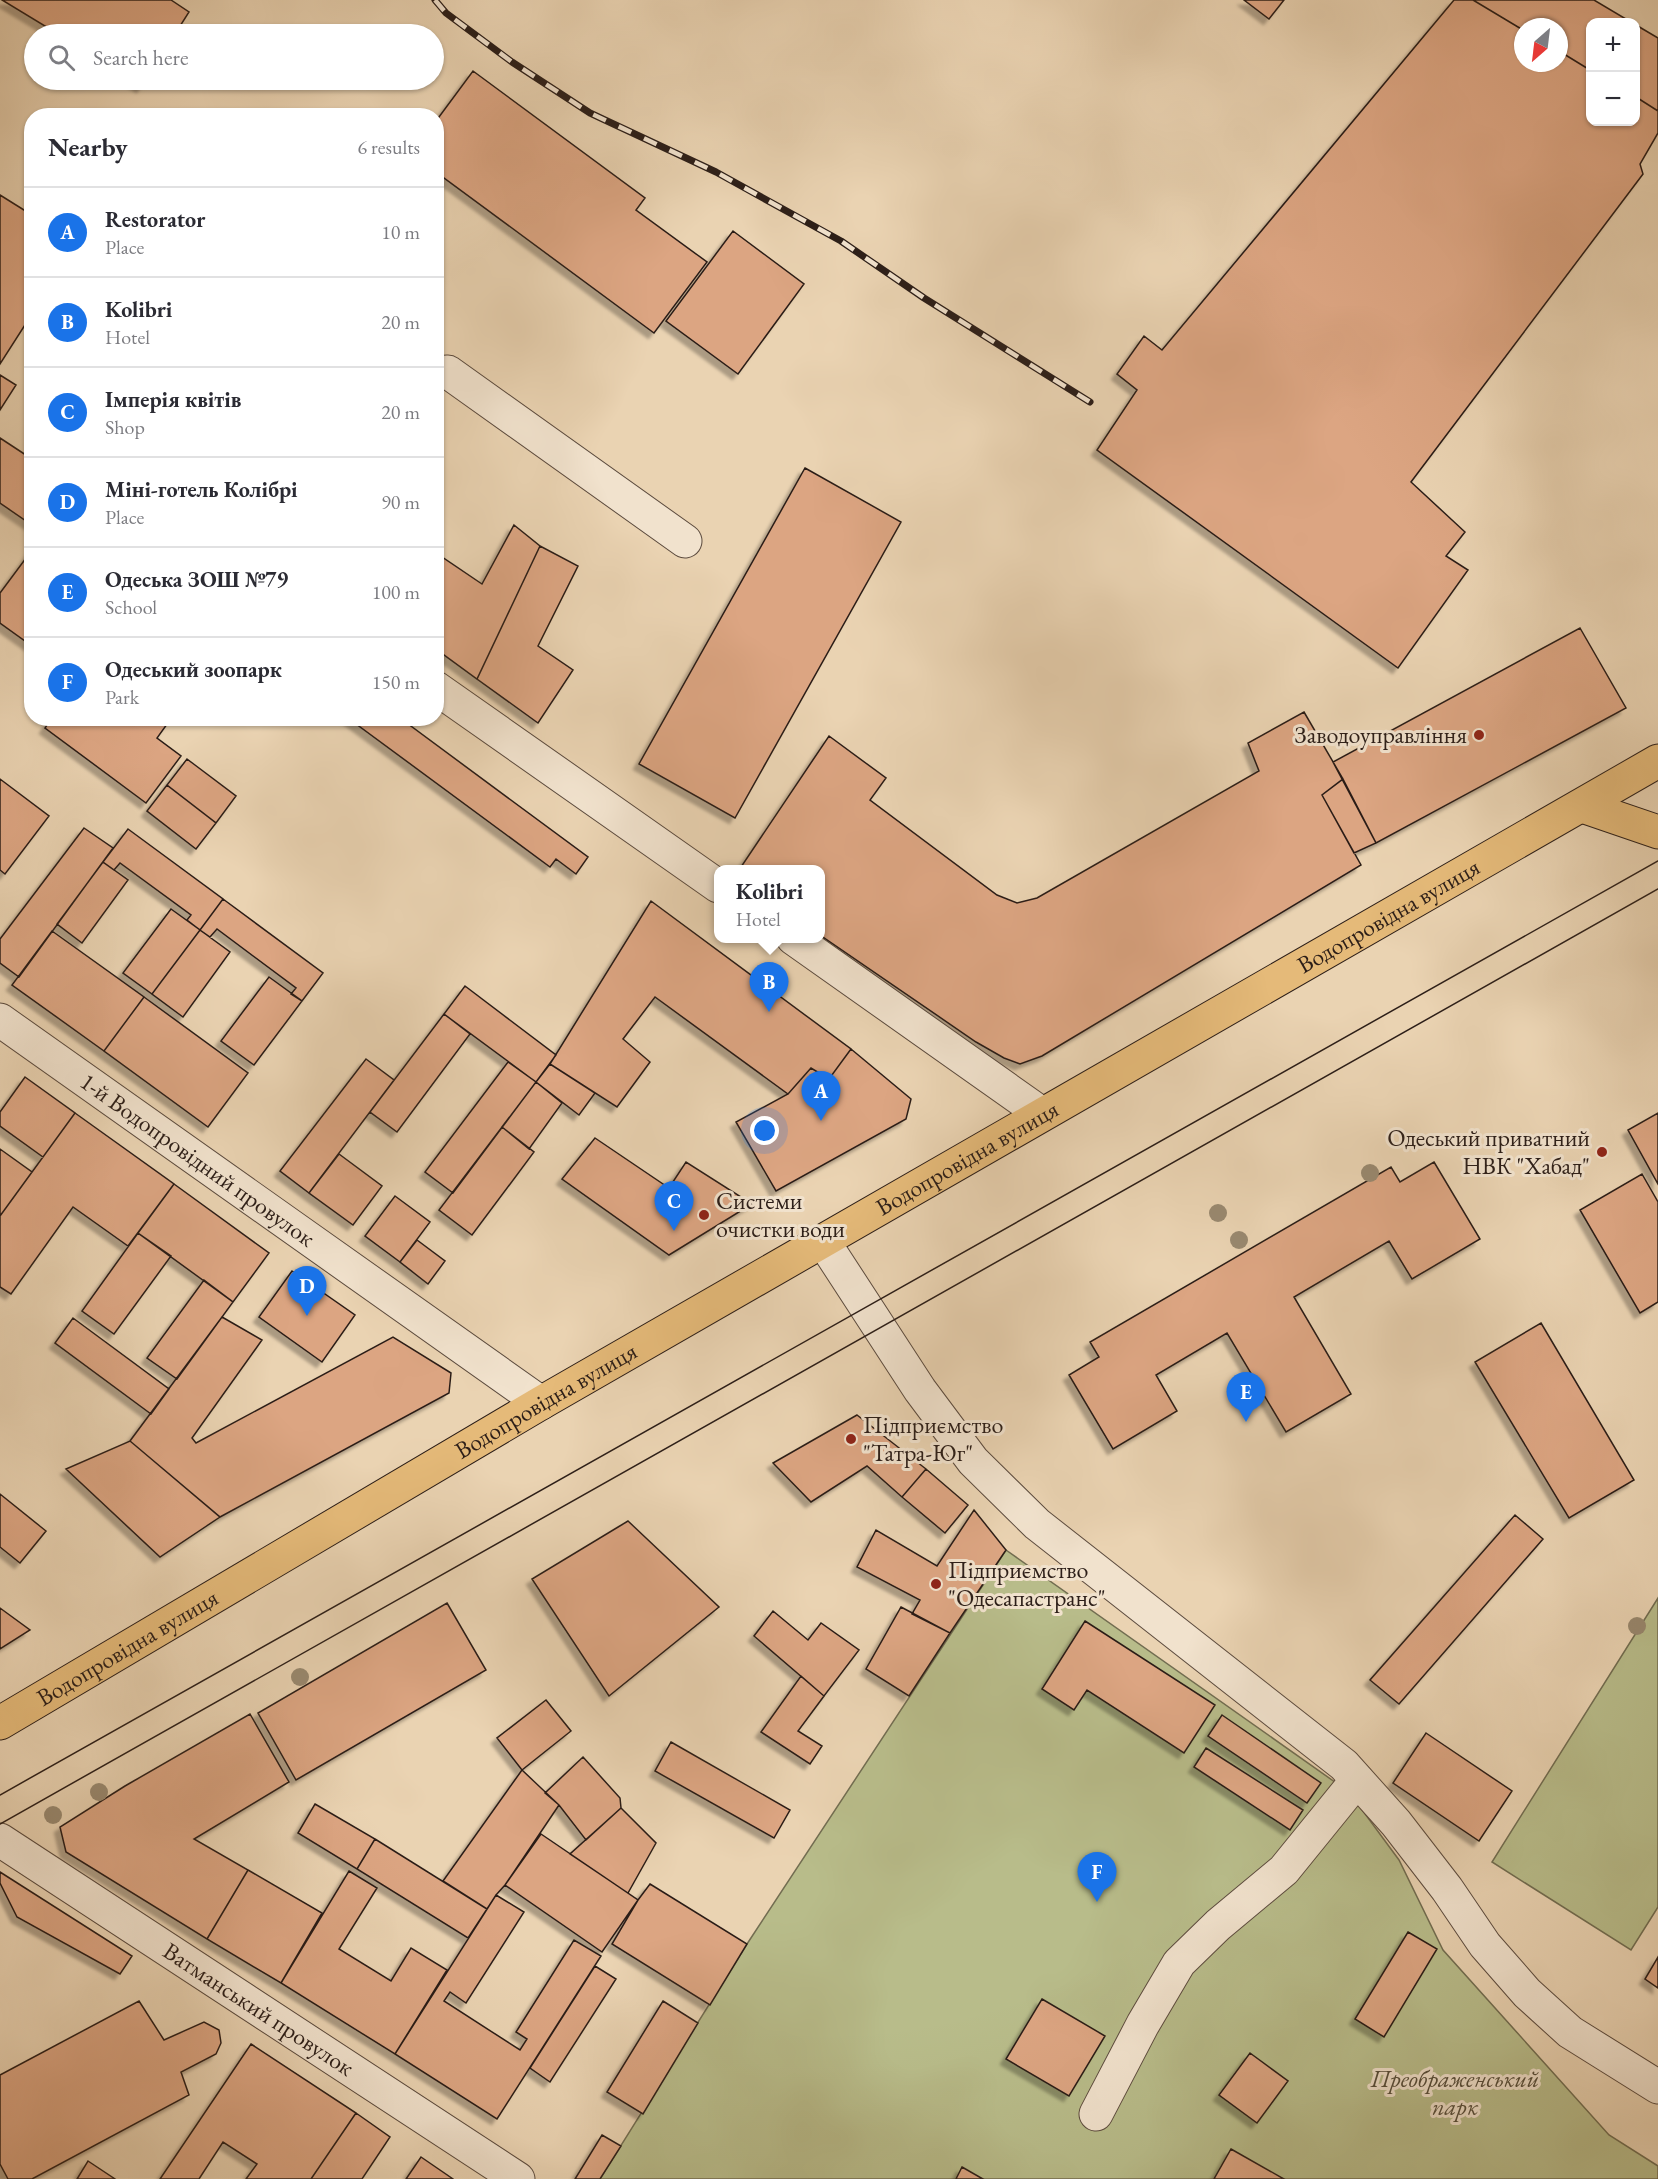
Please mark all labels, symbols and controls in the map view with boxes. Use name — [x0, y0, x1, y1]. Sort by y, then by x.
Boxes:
north arrow — [1514, 18, 1568, 72]
map controls — [1586, 18, 1640, 126]
button: + — [1586, 18, 1640, 72]
search box — [24, 24, 444, 90]
icon: search — [45, 41, 78, 74]
text: Search here — [93, 43, 188, 72]
button: − — [1586, 72, 1640, 126]
text: Nearby — [48, 130, 128, 164]
text: 6 results — [357, 134, 420, 160]
text: Restorator — [105, 205, 205, 234]
text: A — [60, 219, 75, 245]
text: 10 m — [381, 219, 420, 245]
text: Place — [105, 234, 144, 260]
text: Kolibri — [105, 295, 172, 324]
text: B — [61, 309, 74, 335]
text: 20 m — [381, 309, 420, 335]
text: Hotel — [105, 324, 150, 350]
text: Імперія квітів — [105, 385, 241, 414]
text: C — [60, 399, 75, 425]
text: 20 m — [381, 399, 420, 425]
text: Shop — [105, 414, 145, 440]
text: Міні-готель Колібрі — [105, 475, 298, 504]
text: D — [60, 489, 75, 515]
text: 90 m — [381, 489, 420, 515]
text: Place — [105, 504, 144, 530]
text: Одеська ЗОШ №79 — [105, 565, 288, 594]
text: E — [62, 579, 73, 605]
text: 100 m — [372, 579, 420, 605]
text: School — [105, 594, 157, 620]
text: Одеський зоопарк — [105, 655, 282, 684]
text: F — [62, 669, 73, 695]
text: 150 m — [372, 669, 420, 695]
text: Park — [105, 684, 139, 710]
place label: Заводоуправління — [1294, 719, 1467, 750]
marker: Заводоуправління — [1472, 728, 1486, 742]
street label: Водопровідна вулиця — [1291, 851, 1485, 980]
popup — [714, 865, 825, 943]
text: Kolibri — [736, 877, 803, 906]
text: Hotel — [736, 906, 781, 932]
pin: B — [750, 962, 788, 1012]
street label: 1-й Водопровідний провулок — [74, 1066, 322, 1254]
pin: A — [802, 1072, 840, 1121]
street label: Водопровідна вулиця — [870, 1093, 1064, 1222]
your location — [750, 1116, 779, 1145]
place label: Одеський приватний НВК "Хабад" — [1387, 1122, 1590, 1181]
marker: Одеський приватний НВК "Хабад" — [1595, 1145, 1609, 1159]
pin: C — [654, 1182, 694, 1231]
place label: Системи очистки води — [716, 1185, 845, 1244]
marker: Системи очистки води — [697, 1208, 711, 1222]
pin: D — [288, 1266, 326, 1316]
street label: Водопровідна вулиця — [449, 1335, 643, 1465]
pin: E — [1226, 1372, 1266, 1422]
place label: Підприємство "Татра-Юг" — [863, 1409, 1004, 1468]
marker: Підприємство "Татра-Юг" — [844, 1432, 858, 1446]
place label: Підприємство "Одесапастранс" — [948, 1554, 1106, 1613]
marker: Підприємство "Одесапастранс" — [929, 1577, 943, 1591]
street label: Водопровідна вулиця — [31, 1581, 224, 1713]
pin: F — [1078, 1852, 1116, 1902]
street label: Ватманський провулок — [157, 1935, 361, 2083]
park label: Преображенський парк — [1370, 2063, 1539, 2122]

